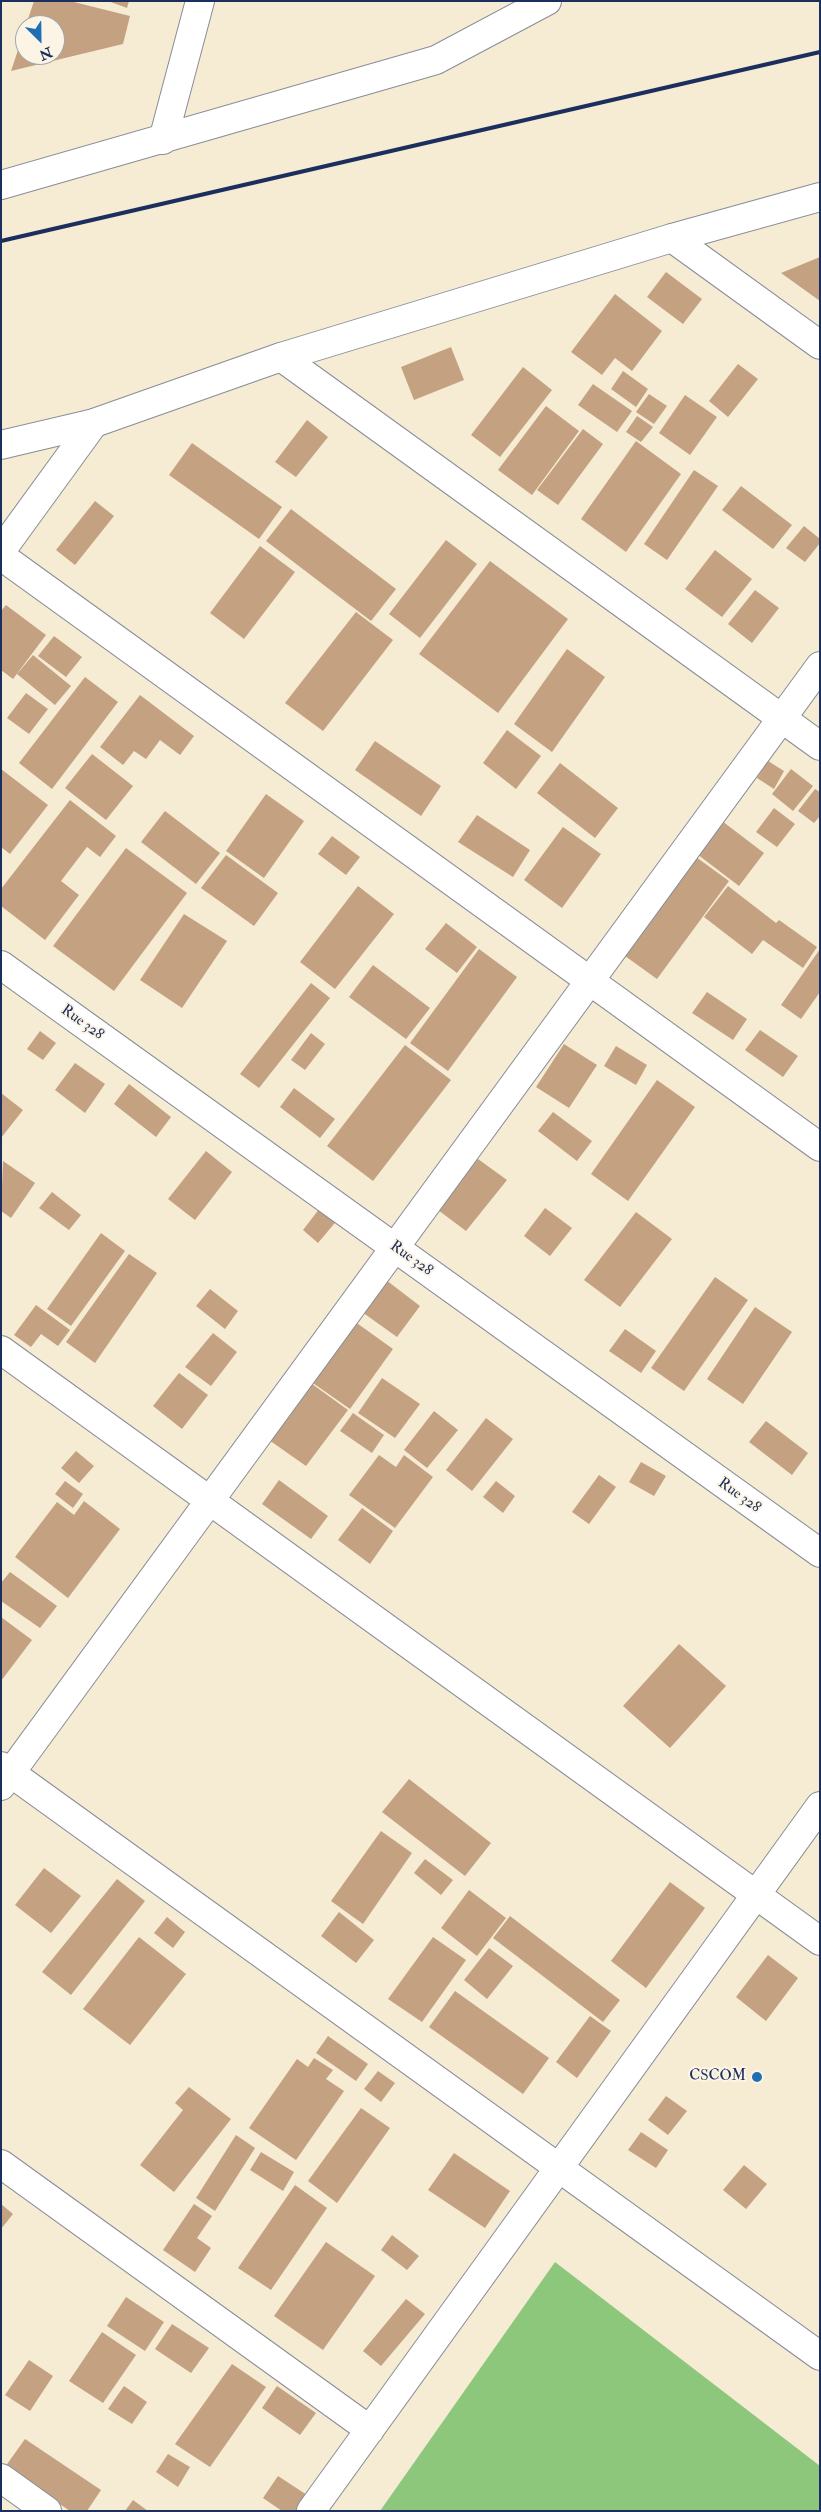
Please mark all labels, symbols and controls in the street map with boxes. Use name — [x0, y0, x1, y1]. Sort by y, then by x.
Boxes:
north arrow — [15, 15, 65, 65]
text: N — [37, 43, 55, 64]
street label: Rue 328 — [57, 1002, 107, 1044]
street label: Rue 328 — [386, 1238, 436, 1280]
street label: Rue 328 — [714, 1475, 764, 1517]
place label: CSCOM — [689, 2068, 746, 2086]
marker: CSCOM — [750, 2070, 764, 2084]

